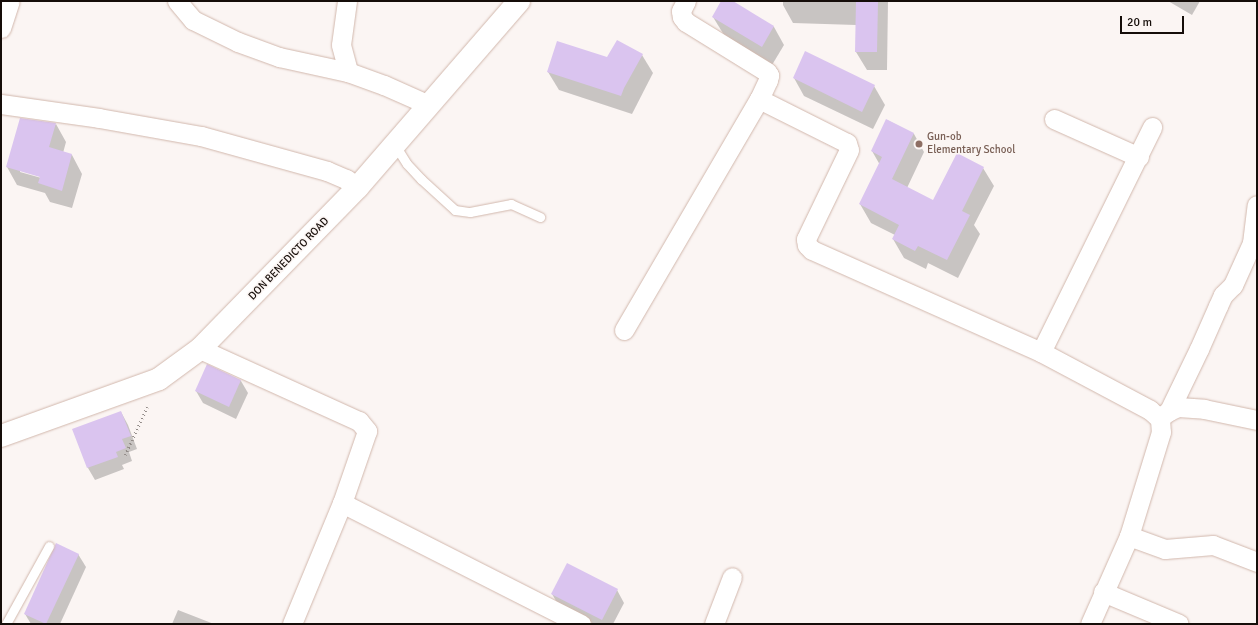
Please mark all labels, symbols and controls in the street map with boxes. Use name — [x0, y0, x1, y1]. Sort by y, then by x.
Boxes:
scale bar — [1122, 8, 1186, 34]
text: 20 m — [1127, 15, 1152, 30]
place label: Gun-ob Elementary School — [927, 131, 1015, 157]
marker: Gun-ob Elementary School — [914, 139, 924, 149]
street label: DON BENEDICTO ROAD — [246, 215, 332, 303]

